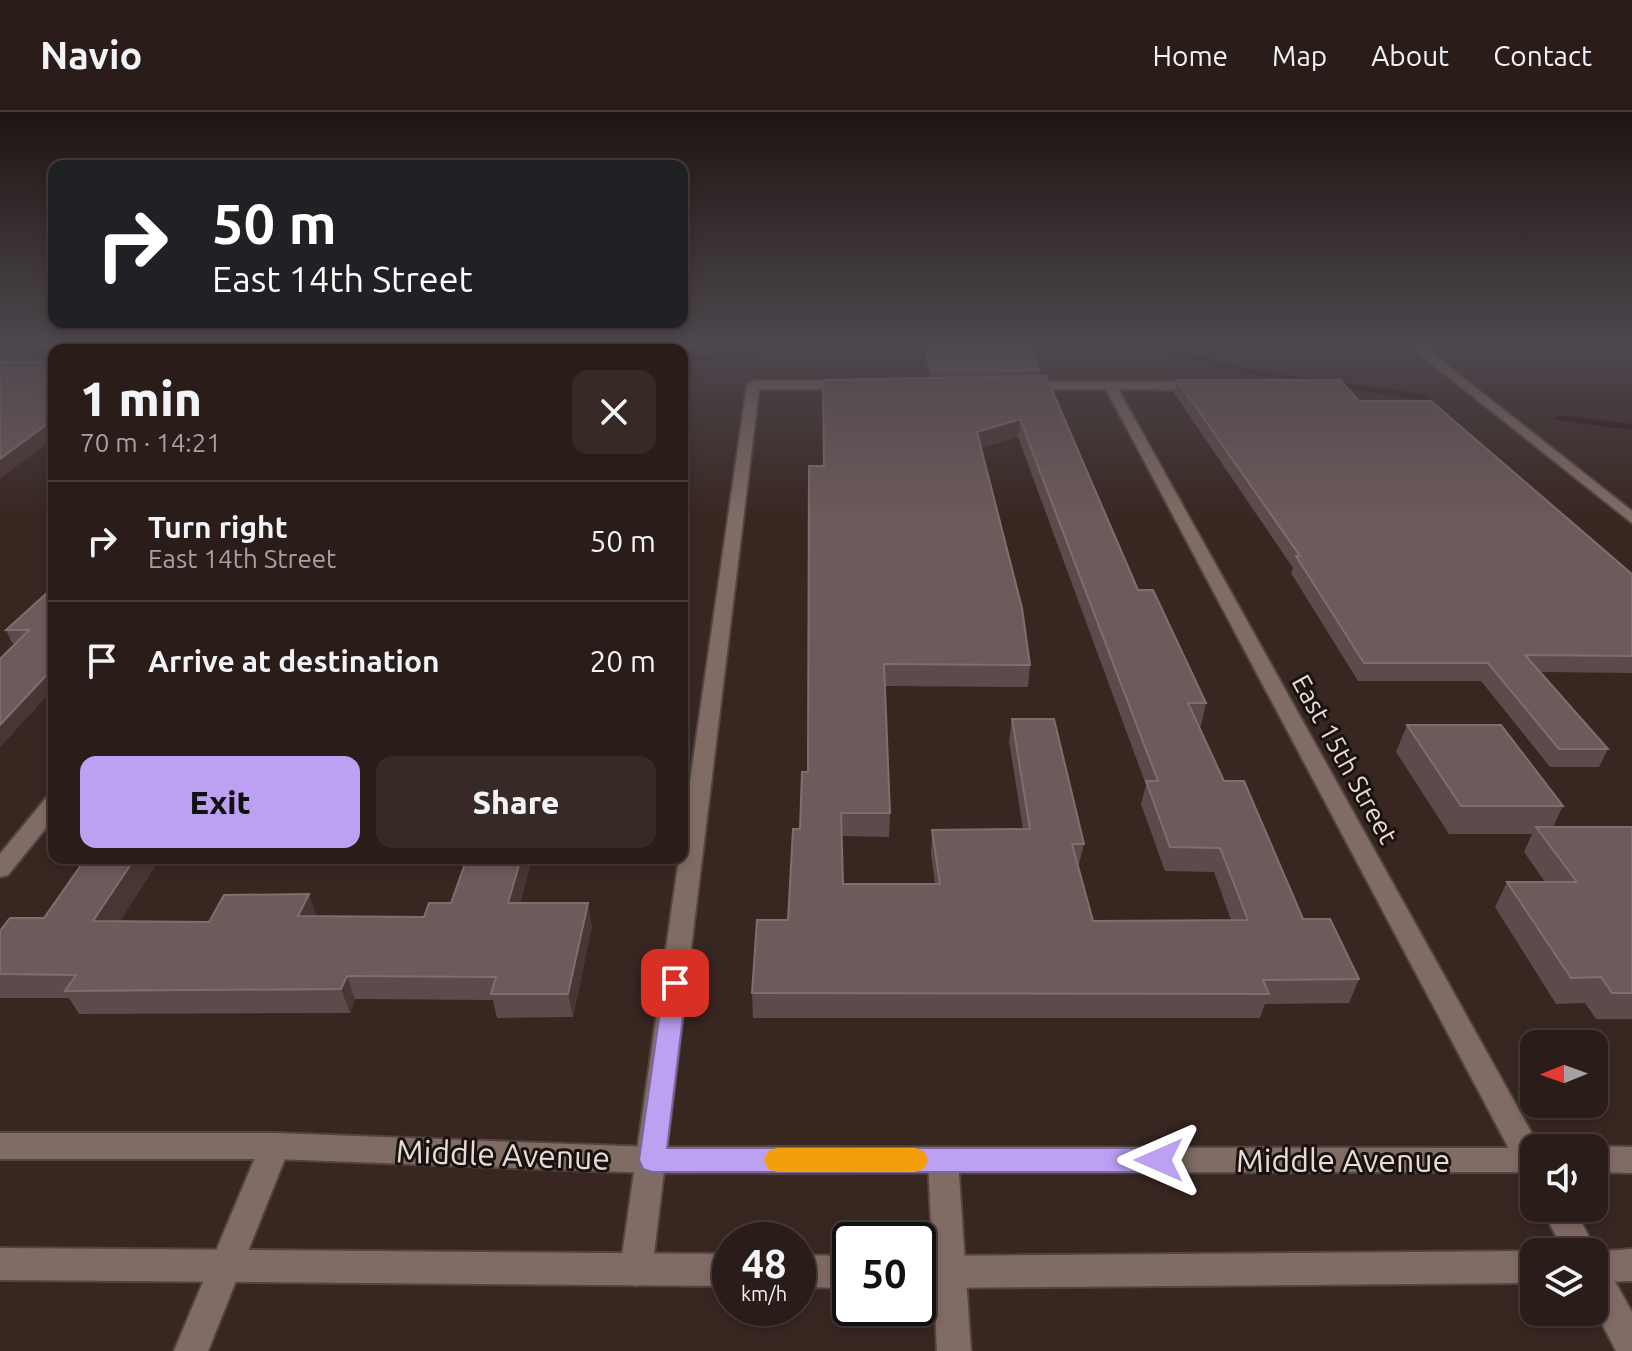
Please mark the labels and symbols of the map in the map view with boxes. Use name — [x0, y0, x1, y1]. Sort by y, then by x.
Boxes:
street label: East 15th Street — [1287, 670, 1403, 848]
pin — [641, 949, 709, 1017]
north arrow — [1520, 1030, 1608, 1118]
position arrow — [1117, 1118, 1201, 1202]
street label: Middle Avenue — [395, 1132, 611, 1176]
street label: Middle Avenue — [1236, 1142, 1450, 1178]
speed limit sign: 50 — [832, 1222, 936, 1326]

